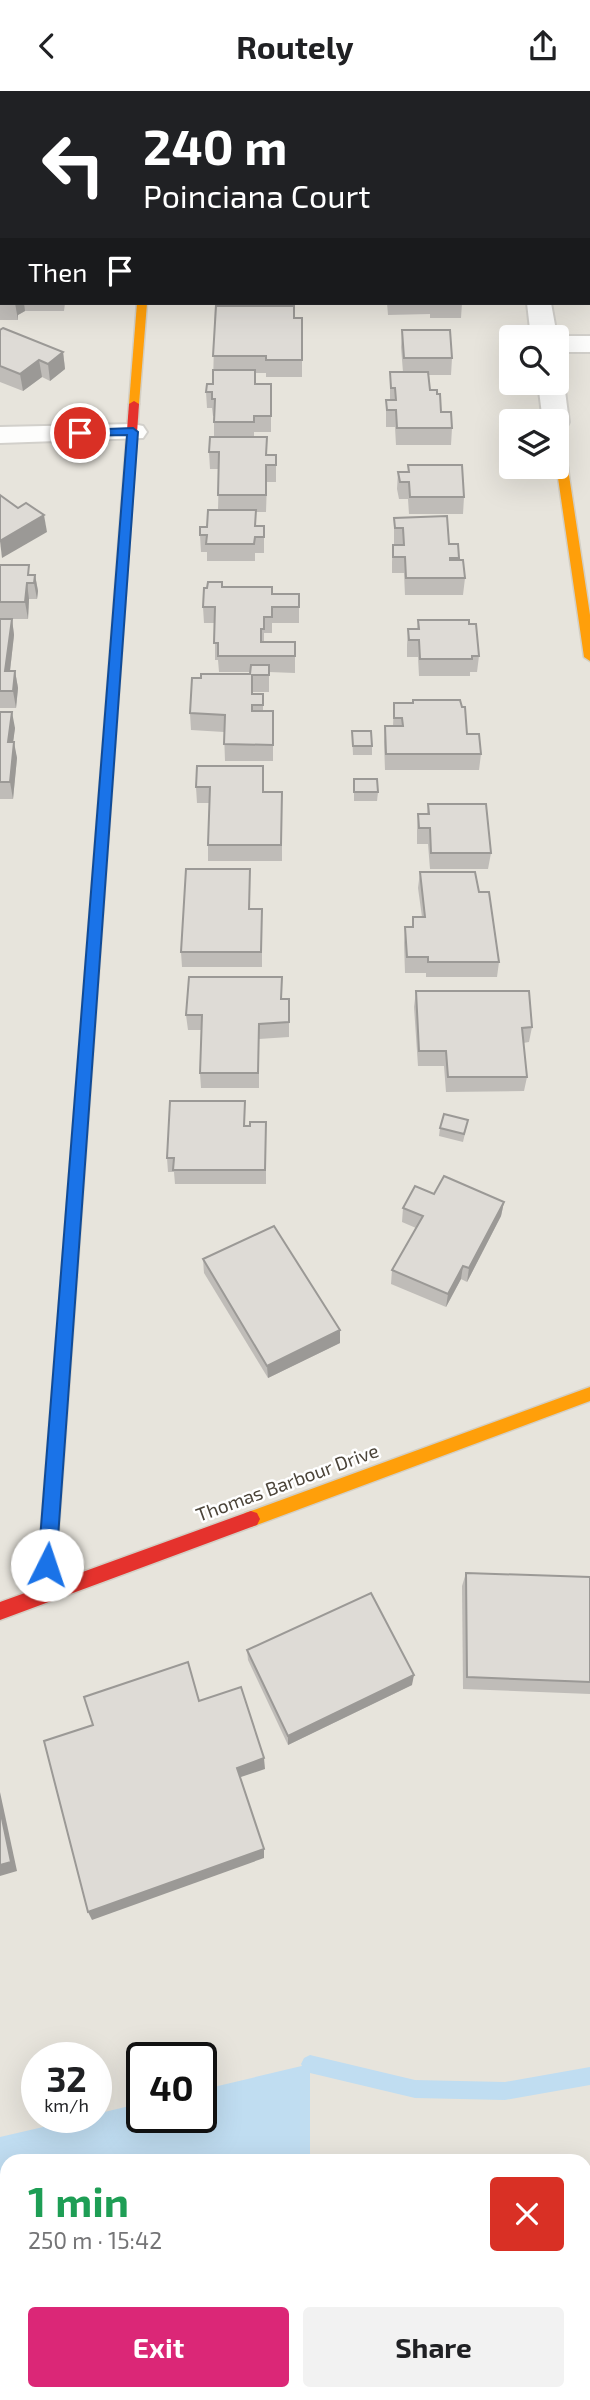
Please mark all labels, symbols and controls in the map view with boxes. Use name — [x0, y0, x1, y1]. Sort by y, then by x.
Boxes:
icon: back — [28, 27, 66, 65]
text: Routely — [236, 27, 354, 65]
icon: share — [524, 27, 562, 65]
text: 240 m — [143, 116, 287, 175]
icon: left — [28, 119, 119, 210]
text: Poinciana Court — [143, 176, 371, 214]
icon: arrive — [101, 252, 139, 290]
text: Then — [28, 256, 87, 287]
map controls — [499, 325, 569, 479]
button: search — [499, 325, 569, 395]
pin — [50, 403, 110, 463]
button: layers — [499, 409, 569, 479]
icon: arrive — [61, 414, 99, 452]
street label: Thomas Barbour Drive — [193, 1438, 381, 1526]
position arrow — [10, 1528, 84, 1602]
speed limit sign: 40 — [126, 2042, 217, 2133]
text: 32 — [46, 2057, 87, 2099]
text: km/h — [44, 2094, 89, 2116]
text: 1 min — [28, 2175, 129, 2225]
button: close — [490, 2177, 564, 2251]
text: 250 m · 15:42 — [28, 2226, 162, 2254]
button: Exit — [28, 2307, 289, 2387]
button: Share — [303, 2307, 564, 2387]

